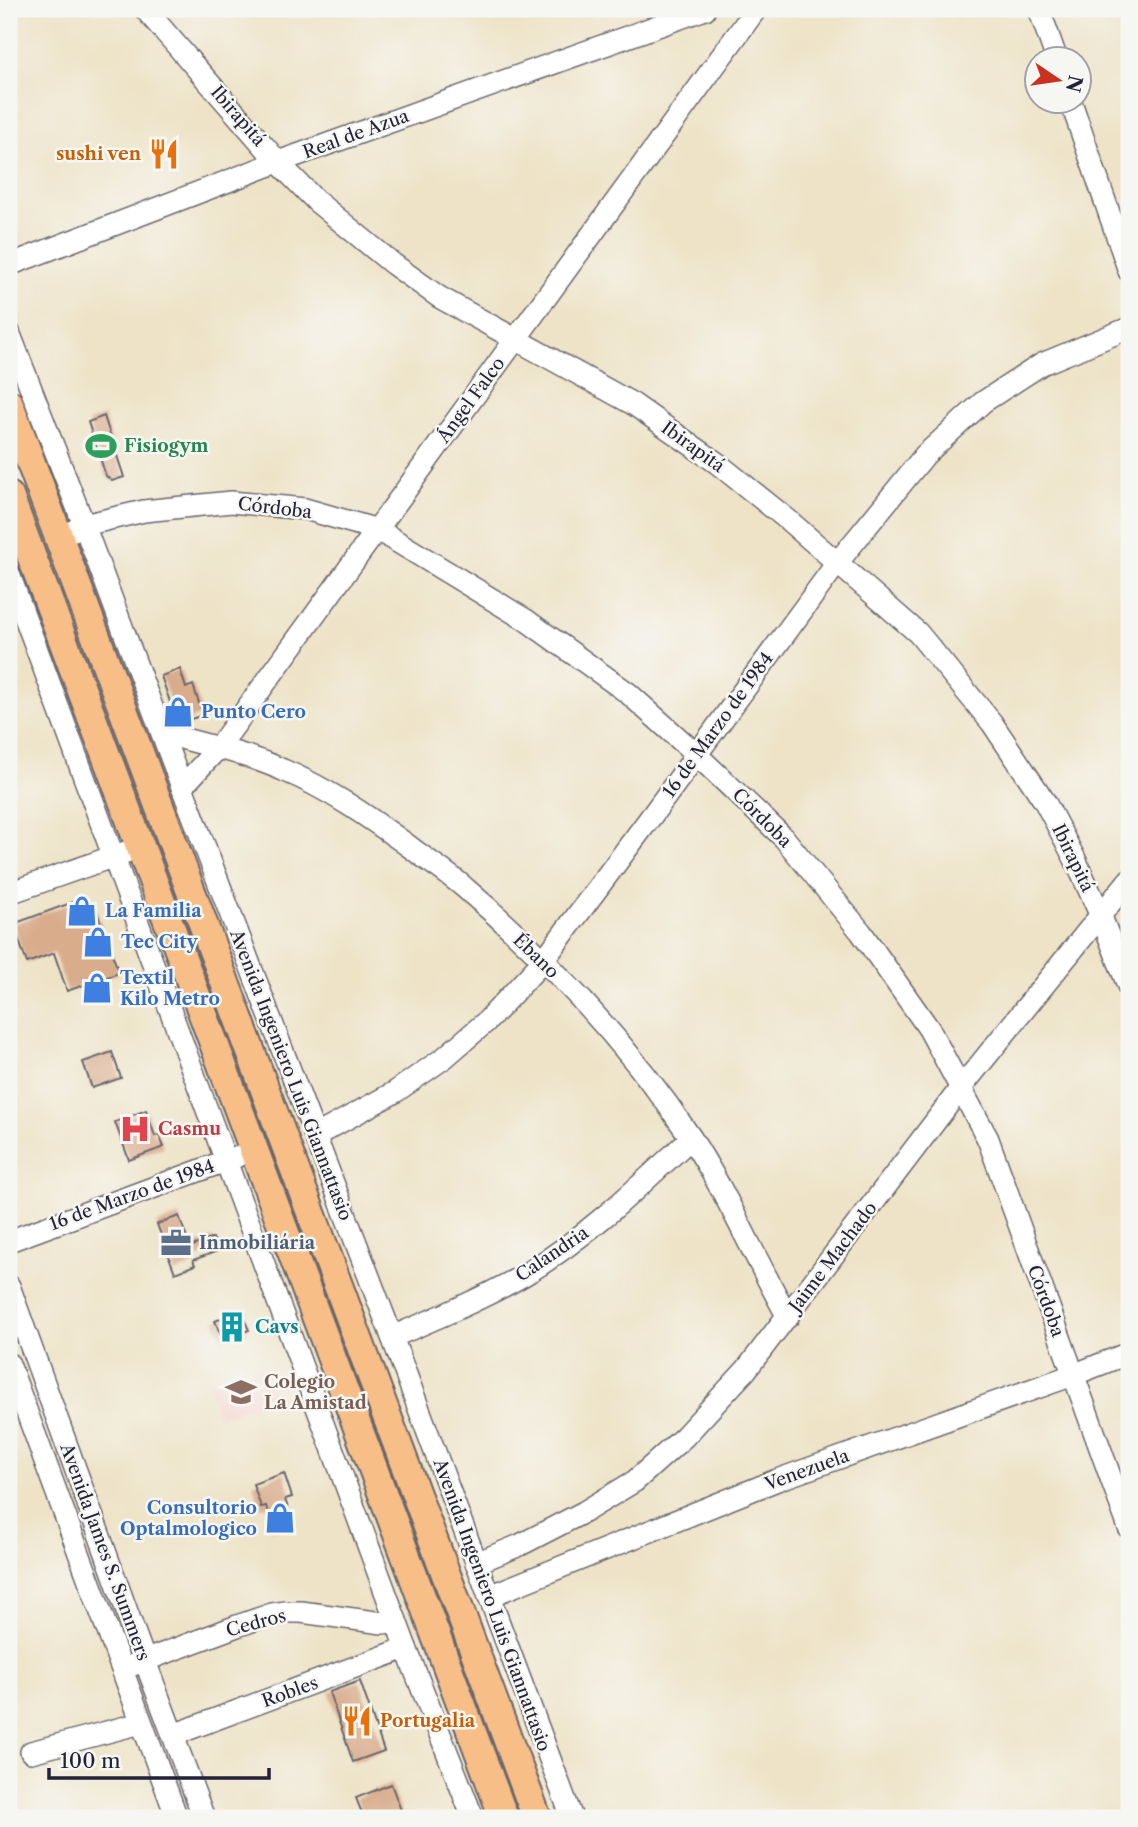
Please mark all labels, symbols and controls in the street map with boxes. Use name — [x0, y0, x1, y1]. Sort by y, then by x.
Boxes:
north arrow — [1023, 46, 1092, 116]
text: N — [1061, 73, 1087, 94]
street label: Ibirapitá — [206, 81, 270, 151]
street label: Real de Azua — [300, 104, 412, 163]
restaurant icon: sushi ven — [147, 137, 181, 171]
place label: sushi ven — [56, 143, 142, 165]
street label: Ángel Falco — [431, 352, 509, 448]
street label: Ibirapitá — [657, 417, 729, 478]
sports icon: Fisiogym — [84, 429, 118, 463]
place label: Fisiogym — [124, 435, 208, 457]
street label: Córdoba — [237, 493, 314, 524]
street label: 16 de Marzo de 1984 — [658, 648, 778, 802]
shop icon: Punto Cero — [161, 695, 195, 729]
place label: Punto Cero — [201, 701, 306, 723]
street label: Córdoba — [728, 784, 797, 853]
street label: Ibirapitá — [1047, 821, 1099, 896]
shop icon: La Familia — [65, 894, 99, 928]
place label: La Familia — [105, 900, 202, 922]
shop icon: Tec City — [81, 925, 115, 959]
street label: Avenida Ingeniero Luis Giannattasio — [225, 925, 357, 1224]
street label: Ébano — [509, 928, 564, 983]
place label: Tec City — [121, 931, 199, 953]
place label: Textil Kilo Metro — [120, 967, 220, 1010]
shop icon: Textil Kilo Metro — [80, 971, 114, 1005]
hospital icon: Casmu — [118, 1112, 152, 1146]
place label: Casmu — [158, 1118, 221, 1140]
street label: 16 de Marzo de 1984 — [46, 1155, 218, 1235]
street label: Jaime Machado — [783, 1197, 882, 1319]
street label: Calandria — [511, 1221, 593, 1286]
office icon: Inmobiliária — [159, 1226, 193, 1260]
place label: Inmobiliária — [199, 1232, 316, 1254]
street label: Córdoba — [1023, 1262, 1069, 1340]
building icon: Cavs — [215, 1310, 249, 1344]
place label: Cavs — [255, 1316, 299, 1338]
place label: Colegio La Amistad — [264, 1371, 367, 1414]
school or university icon: Colegio La Amistad — [224, 1375, 258, 1409]
street label: Avenida James S. Summers — [55, 1439, 155, 1664]
street label: Venezuela — [761, 1444, 853, 1496]
street label: Avenida Ingeniero Luis Giannattasio — [428, 1455, 555, 1754]
place label: Consultorio Optalmologico — [120, 1497, 257, 1540]
shop icon: Consultorio Optalmologico — [263, 1501, 297, 1535]
street label: Cedros — [224, 1604, 288, 1642]
street label: Robles — [259, 1672, 321, 1712]
restaurant icon: Portugalia — [340, 1704, 374, 1738]
place label: Portugalia — [380, 1710, 476, 1732]
scale bar — [49, 1736, 270, 1780]
text: 100 m — [60, 1748, 121, 1773]

